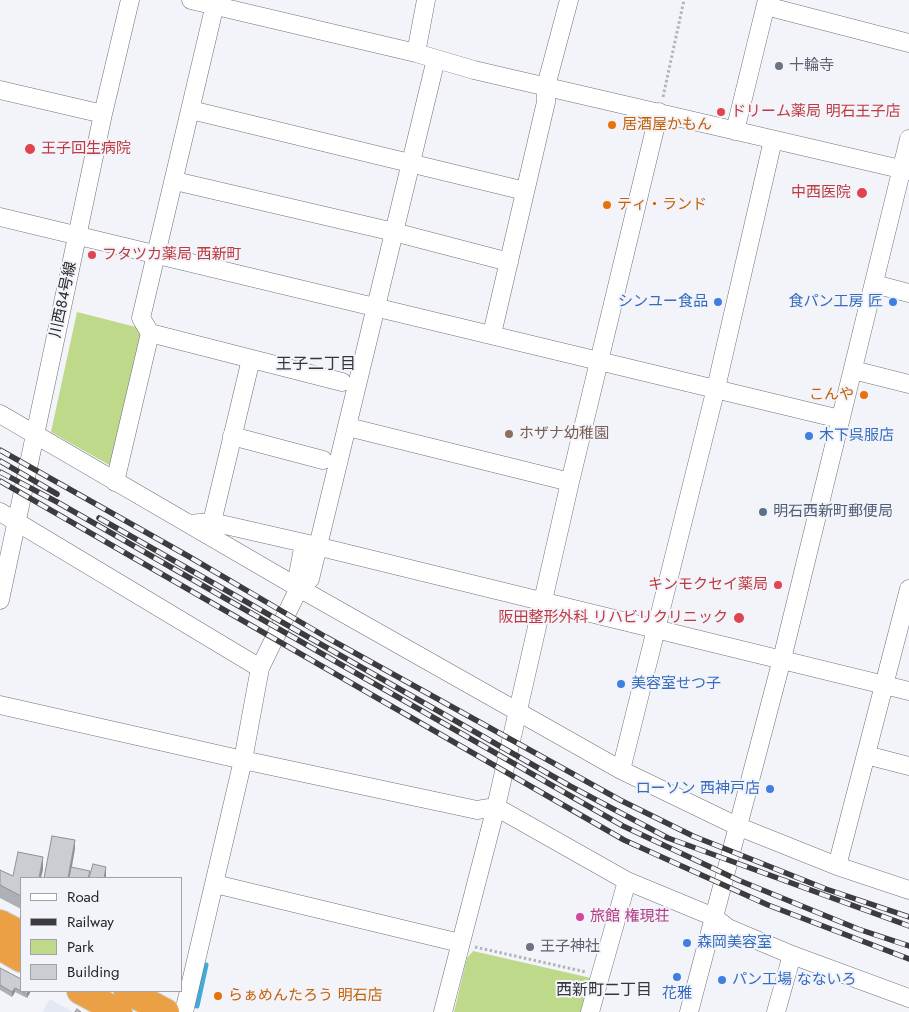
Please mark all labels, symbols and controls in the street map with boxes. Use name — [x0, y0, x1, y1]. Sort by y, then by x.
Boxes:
place label: 十輪寺 — [789, 57, 834, 75]
marker: 十輪寺 — [773, 60, 785, 72]
place label: ドリーム薬局 明石王子店 — [731, 103, 900, 121]
marker: ドリーム薬局 明石王子店 — [715, 106, 727, 118]
place label: 居酒屋かもん — [622, 116, 712, 134]
marker: 居酒屋かもん — [606, 119, 618, 131]
place label: 王子回生病院 — [41, 140, 131, 158]
marker: 王子回生病院 — [23, 142, 37, 156]
place label: 中西医院 — [791, 184, 851, 202]
marker: 中西医院 — [855, 186, 869, 200]
place label: ティ・ランド — [617, 196, 707, 214]
marker: ティ・ランド — [601, 199, 613, 211]
place label: フタツカ薬局 西新町 — [102, 246, 241, 264]
marker: フタツカ薬局 西新町 — [86, 249, 98, 261]
street label: 川西８４号線 — [47, 260, 81, 340]
place label: シンユー食品 — [618, 293, 708, 311]
place label: 食パン工房 匠 — [789, 293, 883, 311]
marker: シンユー食品 — [712, 296, 724, 308]
marker: 食パン工房 匠 — [887, 296, 899, 308]
district label: 王子二丁目 — [276, 355, 356, 375]
place label: こんや — [809, 386, 854, 404]
marker: こんや — [858, 389, 870, 401]
place label: ホザナ幼稚園 — [519, 425, 609, 443]
place label: 木下呉服店 — [819, 427, 894, 445]
marker: ホザナ幼稚園 — [503, 428, 515, 440]
marker: 木下呉服店 — [803, 430, 815, 442]
place label: 明石西新町郵便局 — [773, 503, 893, 521]
marker: 明石西新町郵便局 — [757, 506, 769, 518]
place label: キンモクセイ薬局 — [648, 576, 768, 594]
marker: キンモクセイ薬局 — [772, 579, 784, 591]
place label: 阪田整形外科 リハビリクリニック — [499, 609, 728, 627]
marker: 阪田整形外科 リハビリクリニック — [732, 611, 746, 625]
place label: 美容室せつ子 — [631, 675, 721, 693]
marker: 美容室せつ子 — [615, 678, 627, 690]
place label: ローソン 西神戸店 — [636, 780, 760, 798]
marker: ローソン 西神戸店 — [764, 783, 776, 795]
legend — [20, 877, 182, 992]
text: Road — [67, 886, 99, 908]
place label: 旅館 権現荘 — [590, 908, 669, 926]
text: Railway — [67, 911, 114, 933]
marker: 旅館 権現荘 — [574, 911, 586, 923]
place label: 森岡美容室 — [697, 934, 772, 952]
text: Park — [67, 936, 94, 958]
marker: 森岡美容室 — [681, 937, 693, 949]
place label: 王子神社 — [540, 938, 600, 956]
marker: 王子神社 — [524, 941, 536, 953]
text: Building — [67, 961, 119, 983]
marker: 花雅 — [671, 971, 683, 983]
place label: パン工場 なないろ — [732, 971, 856, 989]
marker: パン工場 なないろ — [716, 974, 728, 986]
district label: 西新町二丁目 — [556, 981, 652, 1001]
place label: 花雅 — [662, 985, 692, 1003]
place label: らぁめんたろう 明石店 — [228, 987, 382, 1005]
marker: らぁめんたろう 明石店 — [212, 990, 224, 1002]

